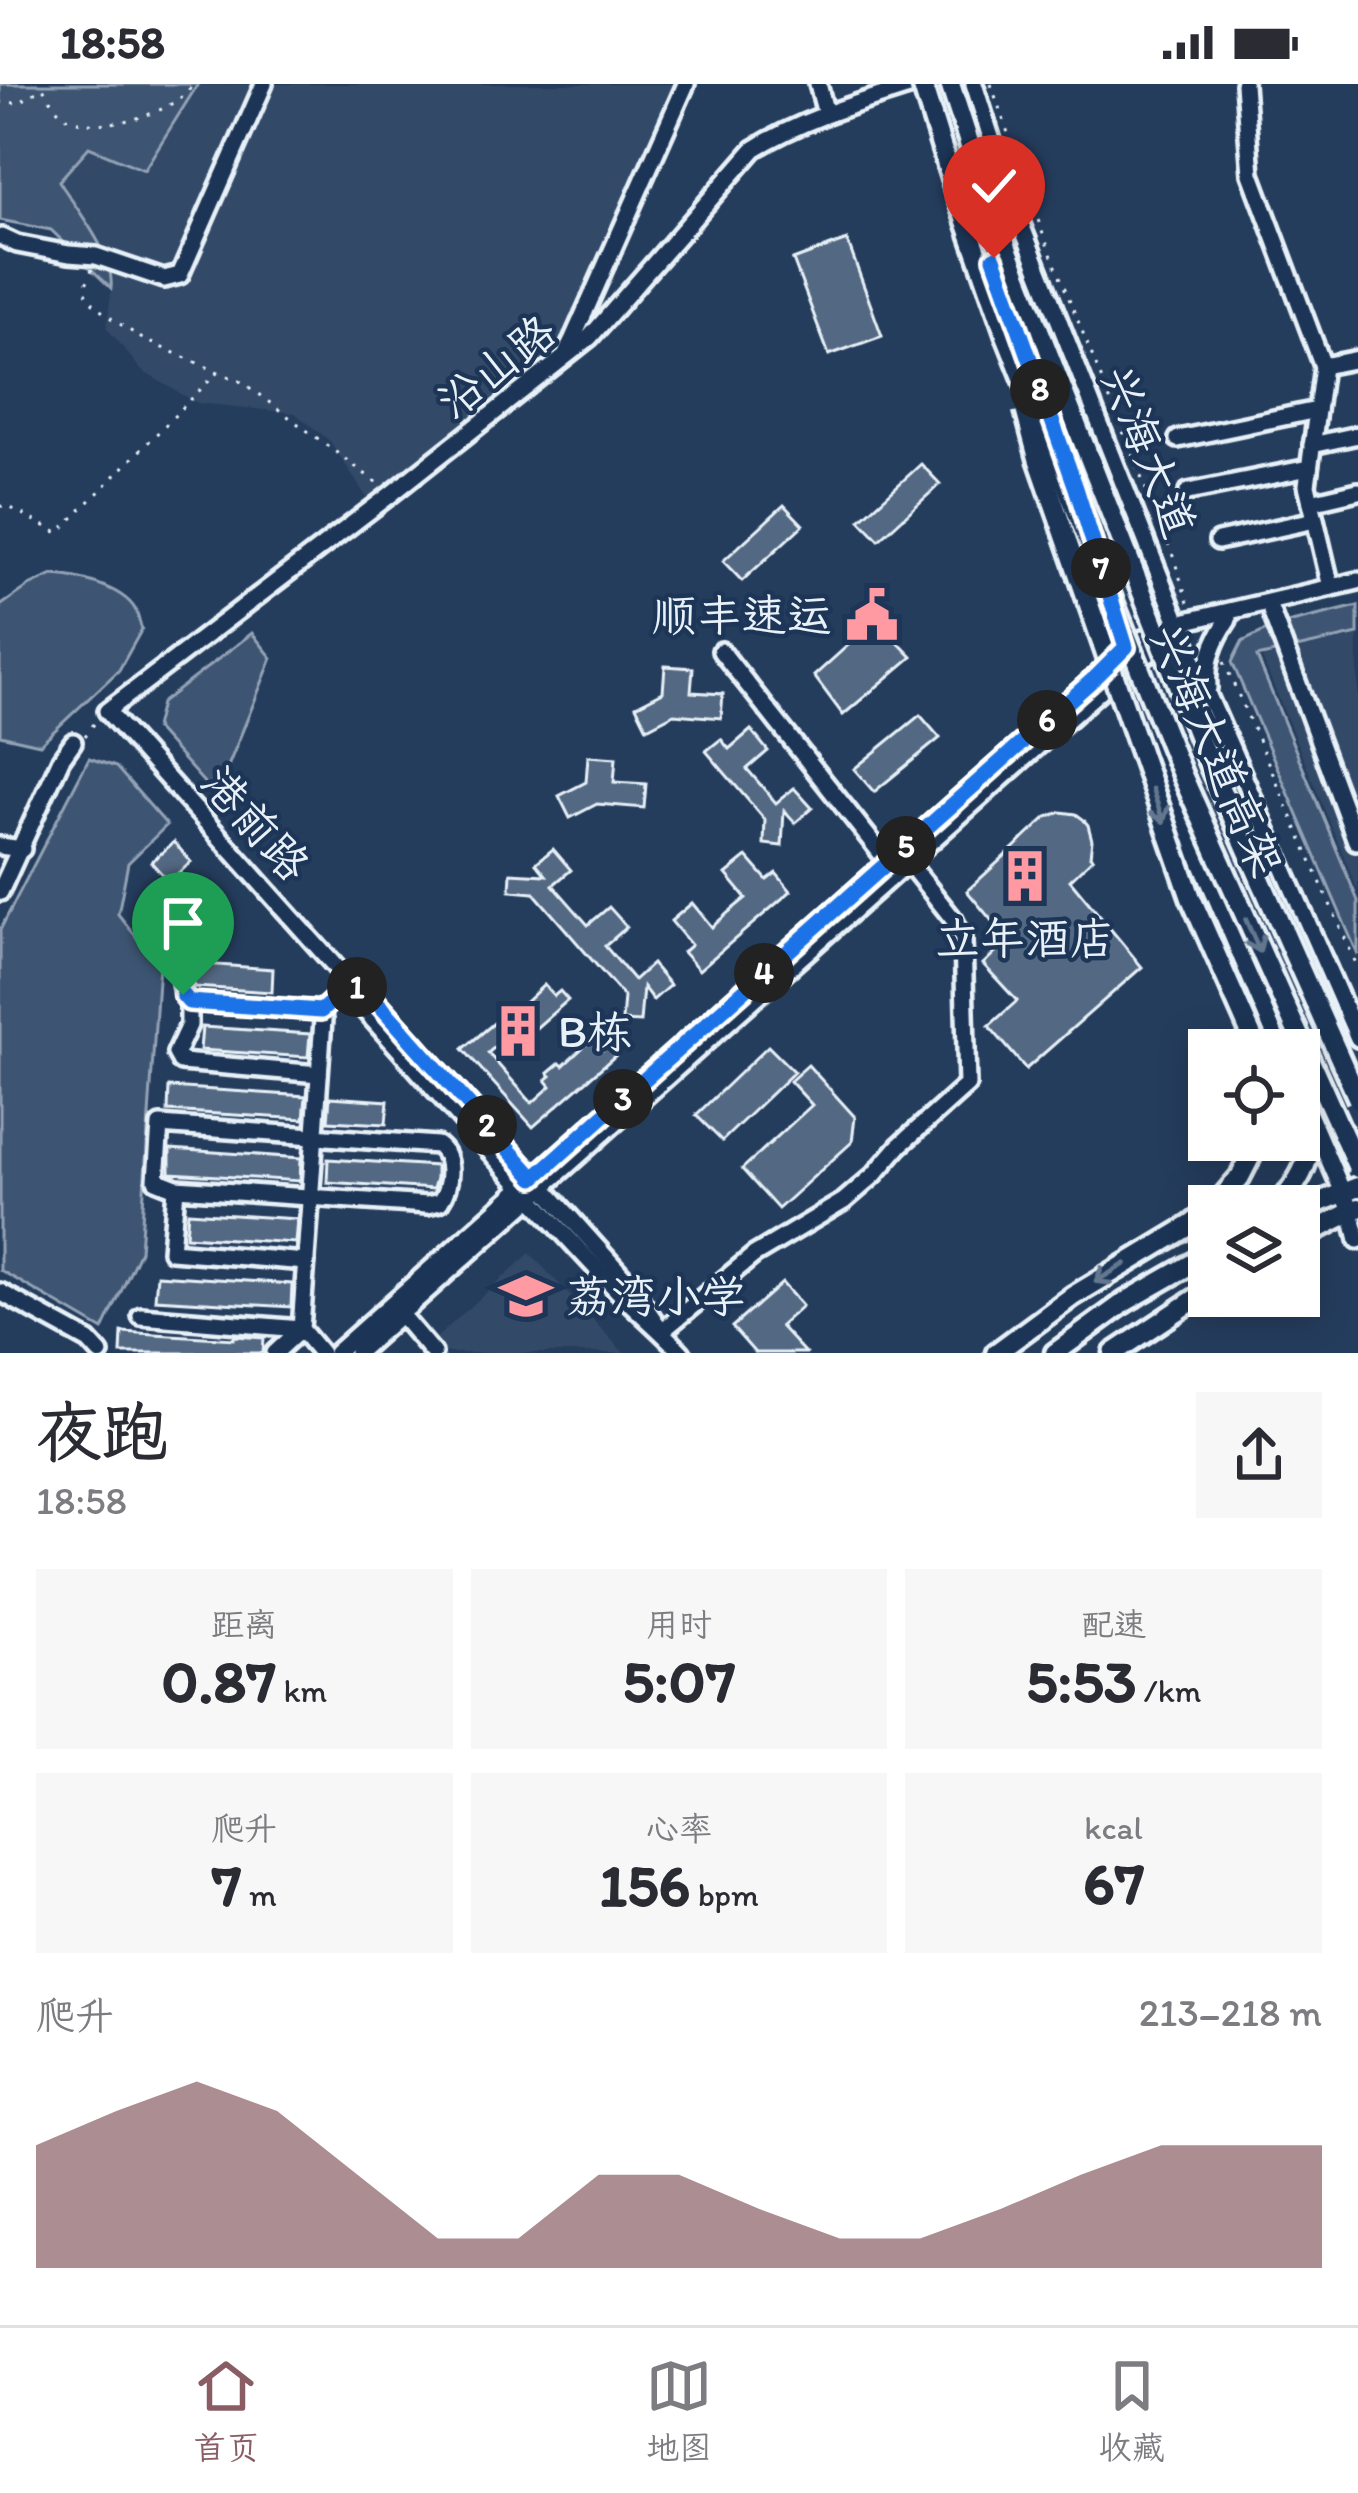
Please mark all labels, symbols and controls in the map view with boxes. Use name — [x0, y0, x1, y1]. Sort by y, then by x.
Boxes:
text: 18:58 — [60, 15, 165, 69]
pin — [943, 135, 1045, 258]
icon: check — [961, 153, 1027, 219]
street label: 沿山路 — [426, 303, 566, 429]
street label: 兴海大道 — [1090, 357, 1208, 545]
pin: 8 — [1010, 359, 1070, 419]
text: 8 — [1031, 369, 1049, 408]
pin: 7 — [1071, 538, 1131, 598]
text: 7 — [1093, 548, 1109, 587]
public building icon: 顺丰速运 — [843, 586, 901, 644]
place label: 顺丰速运 — [652, 588, 832, 642]
street label: 兴海大道高架 — [1139, 615, 1295, 885]
pin: 6 — [1017, 690, 1077, 750]
text: 6 — [1038, 700, 1056, 739]
street label: 港前路 — [191, 755, 321, 891]
one-way arrow — [1148, 786, 1170, 824]
pin: 5 — [876, 816, 936, 876]
text: 5 — [897, 826, 915, 865]
building icon: 立年酒店 — [996, 847, 1054, 905]
pin — [132, 872, 234, 995]
icon: arrive — [150, 890, 216, 956]
place label: 立年酒店 — [935, 911, 1115, 965]
one-way arrow — [1244, 917, 1266, 953]
pin: 4 — [734, 943, 794, 1003]
text: 4 — [754, 953, 774, 992]
pin: 1 — [327, 957, 387, 1017]
text: 1 — [349, 967, 365, 1006]
building icon: B栋 — [489, 1002, 547, 1060]
place label: B栋 — [558, 1004, 632, 1058]
map controls — [1188, 1029, 1320, 1317]
button: locate — [1188, 1029, 1320, 1161]
pin: 3 — [593, 1069, 653, 1129]
text: 3 — [614, 1079, 632, 1118]
pin: 2 — [457, 1095, 517, 1155]
text: 2 — [478, 1105, 496, 1144]
button: layers — [1188, 1185, 1320, 1317]
one-way arrow — [1094, 1261, 1128, 1285]
school or university icon: 荔湾小学 — [497, 1267, 555, 1325]
place label: 荔湾小学 — [566, 1269, 746, 1323]
text: 夜跑 — [36, 1392, 168, 1472]
button: share — [1196, 1392, 1322, 1518]
text: 18:58 — [36, 1477, 127, 1524]
text: 距离 — [211, 1605, 277, 1644]
text: 用时 — [646, 1605, 712, 1644]
text: 配速 — [1081, 1605, 1147, 1644]
text: 0.87 — [162, 1645, 276, 1717]
text: 5:07 — [623, 1645, 735, 1717]
text: 5:53 — [1026, 1645, 1136, 1717]
text: km — [276, 1671, 327, 1710]
text: /km — [1136, 1671, 1201, 1710]
text: kcal — [1084, 1808, 1143, 1847]
text: 爬升 — [211, 1809, 277, 1848]
text: 心率 — [646, 1809, 712, 1848]
text: 67 — [1083, 1847, 1144, 1919]
text: 7 — [212, 1849, 242, 1921]
text: 156 — [599, 1849, 690, 1921]
text: m — [242, 1875, 277, 1914]
text: bpm — [690, 1875, 759, 1914]
text: 213–218 m — [1139, 1989, 1322, 2036]
text: 爬升 — [36, 1992, 114, 2039]
tab: 首页 — [193, 2353, 259, 2468]
tab: 地图 — [646, 2353, 712, 2468]
tab: 收藏 — [1099, 2353, 1165, 2468]

